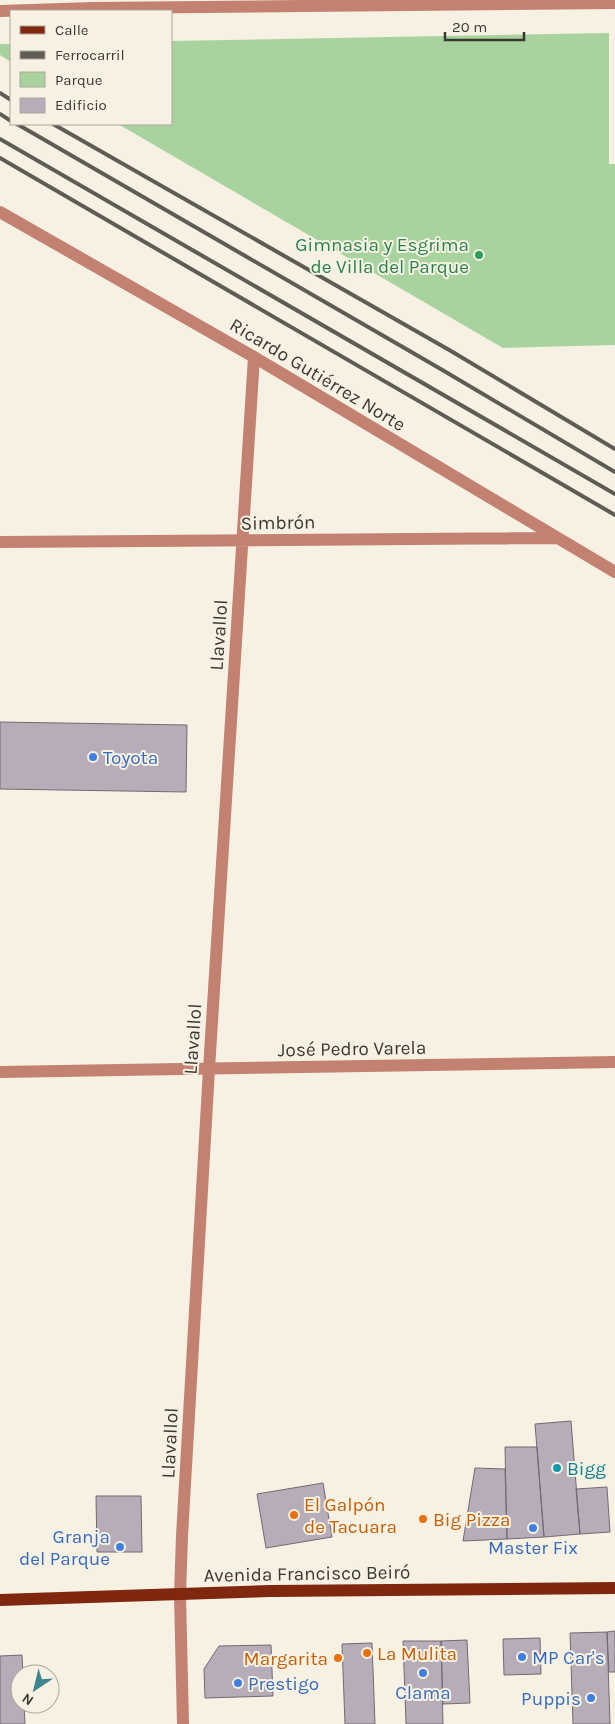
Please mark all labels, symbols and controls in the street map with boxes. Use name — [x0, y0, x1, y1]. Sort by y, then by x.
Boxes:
legend — [10, 10, 172, 125]
scale bar — [445, 10, 524, 42]
text: 20 m — [452, 18, 487, 36]
text: Calle — [55, 21, 89, 39]
text: Ferrocarril — [55, 46, 125, 64]
text: Parque — [55, 71, 103, 89]
text: Edificio — [55, 96, 107, 114]
place label: Gimnasia y Esgrima de Villa del Parque — [295, 234, 469, 278]
marker: Gimnasia y Esgrima de Villa del Parque — [473, 249, 485, 261]
street label: Ricardo Gutiérrez Norte — [226, 314, 409, 436]
street label: Simbrón — [240, 511, 316, 535]
street label: Llavallol — [206, 599, 232, 671]
place label: Toyota — [103, 747, 158, 769]
marker: Toyota — [87, 751, 99, 763]
street label: Llavallol — [180, 1003, 206, 1075]
street label: José Pedro Varela — [278, 1037, 426, 1061]
street label: Llavallol — [157, 1407, 183, 1479]
place label: Bigg — [567, 1458, 606, 1480]
marker: Bigg — [551, 1462, 563, 1474]
place label: El Galpón de Tacuara — [304, 1494, 397, 1538]
marker: El Galpón de Tacuara — [288, 1509, 300, 1521]
place label: Big Pizza — [433, 1509, 510, 1531]
marker: Big Pizza — [417, 1513, 429, 1525]
marker: Master Fix — [527, 1522, 539, 1534]
place label: Granja del Parque — [19, 1526, 110, 1570]
place label: Master Fix — [488, 1537, 578, 1559]
marker: Granja del Parque — [114, 1541, 126, 1553]
street label: Avenida Francisco Beiró — [204, 1561, 410, 1587]
place label: La Mulita — [377, 1643, 457, 1665]
marker: La Mulita — [361, 1647, 373, 1659]
place label: MP Car's — [532, 1647, 605, 1669]
place label: Margarita — [244, 1648, 328, 1670]
marker: MP Car's — [516, 1651, 528, 1663]
marker: Margarita — [332, 1652, 344, 1664]
north arrow — [10, 1664, 60, 1714]
marker: Clama — [417, 1667, 429, 1679]
place label: Prestigo — [248, 1673, 319, 1695]
marker: Prestigo — [232, 1677, 244, 1689]
place label: Clama — [395, 1682, 451, 1704]
place label: Puppis — [521, 1688, 581, 1710]
text: N — [19, 1689, 37, 1709]
marker: Puppis — [585, 1692, 597, 1704]

